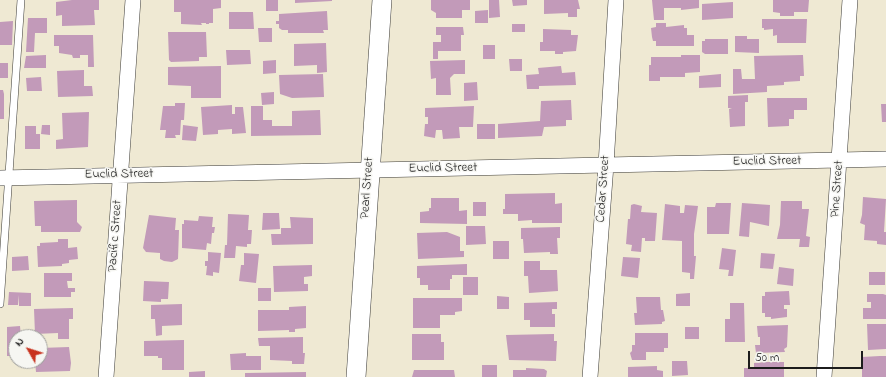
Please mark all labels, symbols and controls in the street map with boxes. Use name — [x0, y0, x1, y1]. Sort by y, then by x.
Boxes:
street label: Euclid Street — [732, 154, 802, 170]
street label: Cedar Street — [594, 155, 614, 223]
street label: Pearl Street — [358, 157, 378, 219]
street label: Pine Street — [828, 160, 848, 218]
street label: Euclid Street — [408, 161, 478, 177]
street label: Euclid Street — [84, 167, 154, 183]
street label: Pacific Street — [106, 200, 126, 272]
north arrow — [8, 329, 48, 369]
text: N — [11, 334, 28, 350]
scale bar — [750, 343, 865, 369]
text: 50 m — [755, 349, 779, 367]

